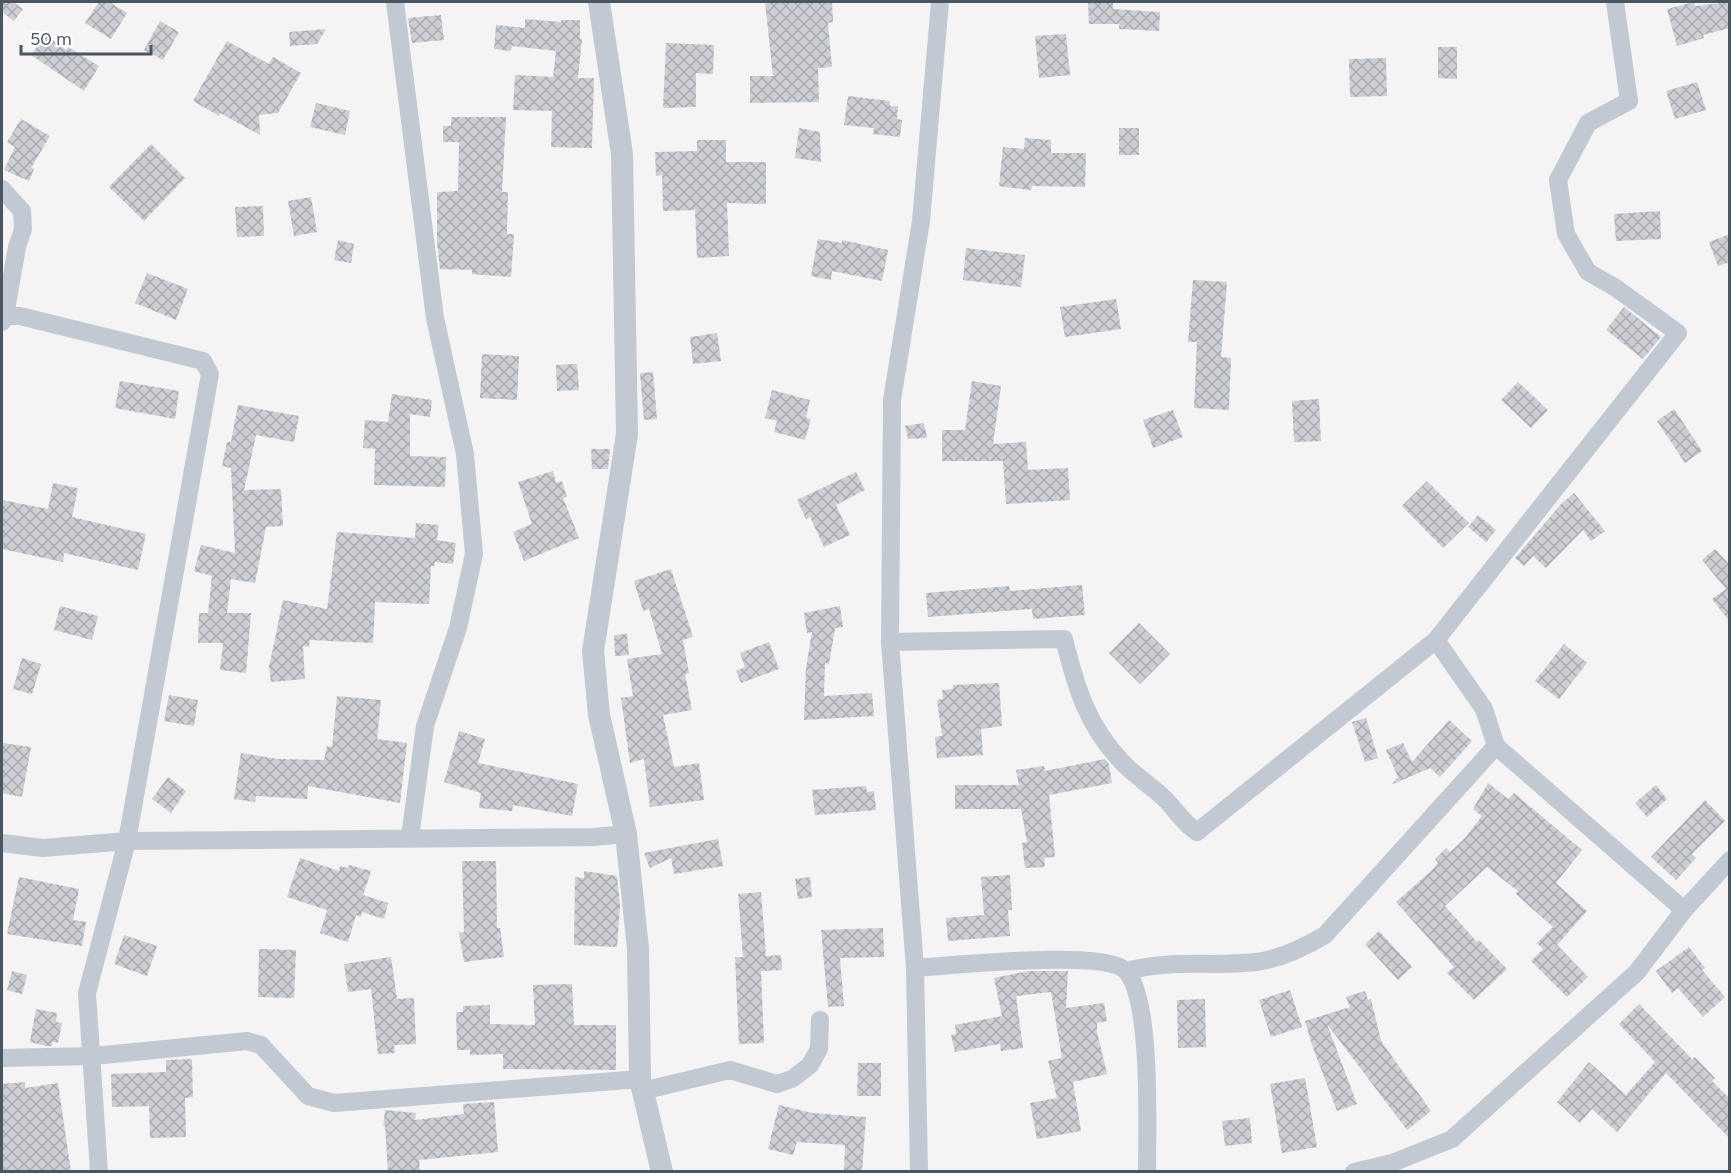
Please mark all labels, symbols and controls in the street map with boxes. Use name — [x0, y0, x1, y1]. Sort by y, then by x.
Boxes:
scale bar — [21, 18, 152, 56]
text: 50 m — [30, 28, 72, 50]

